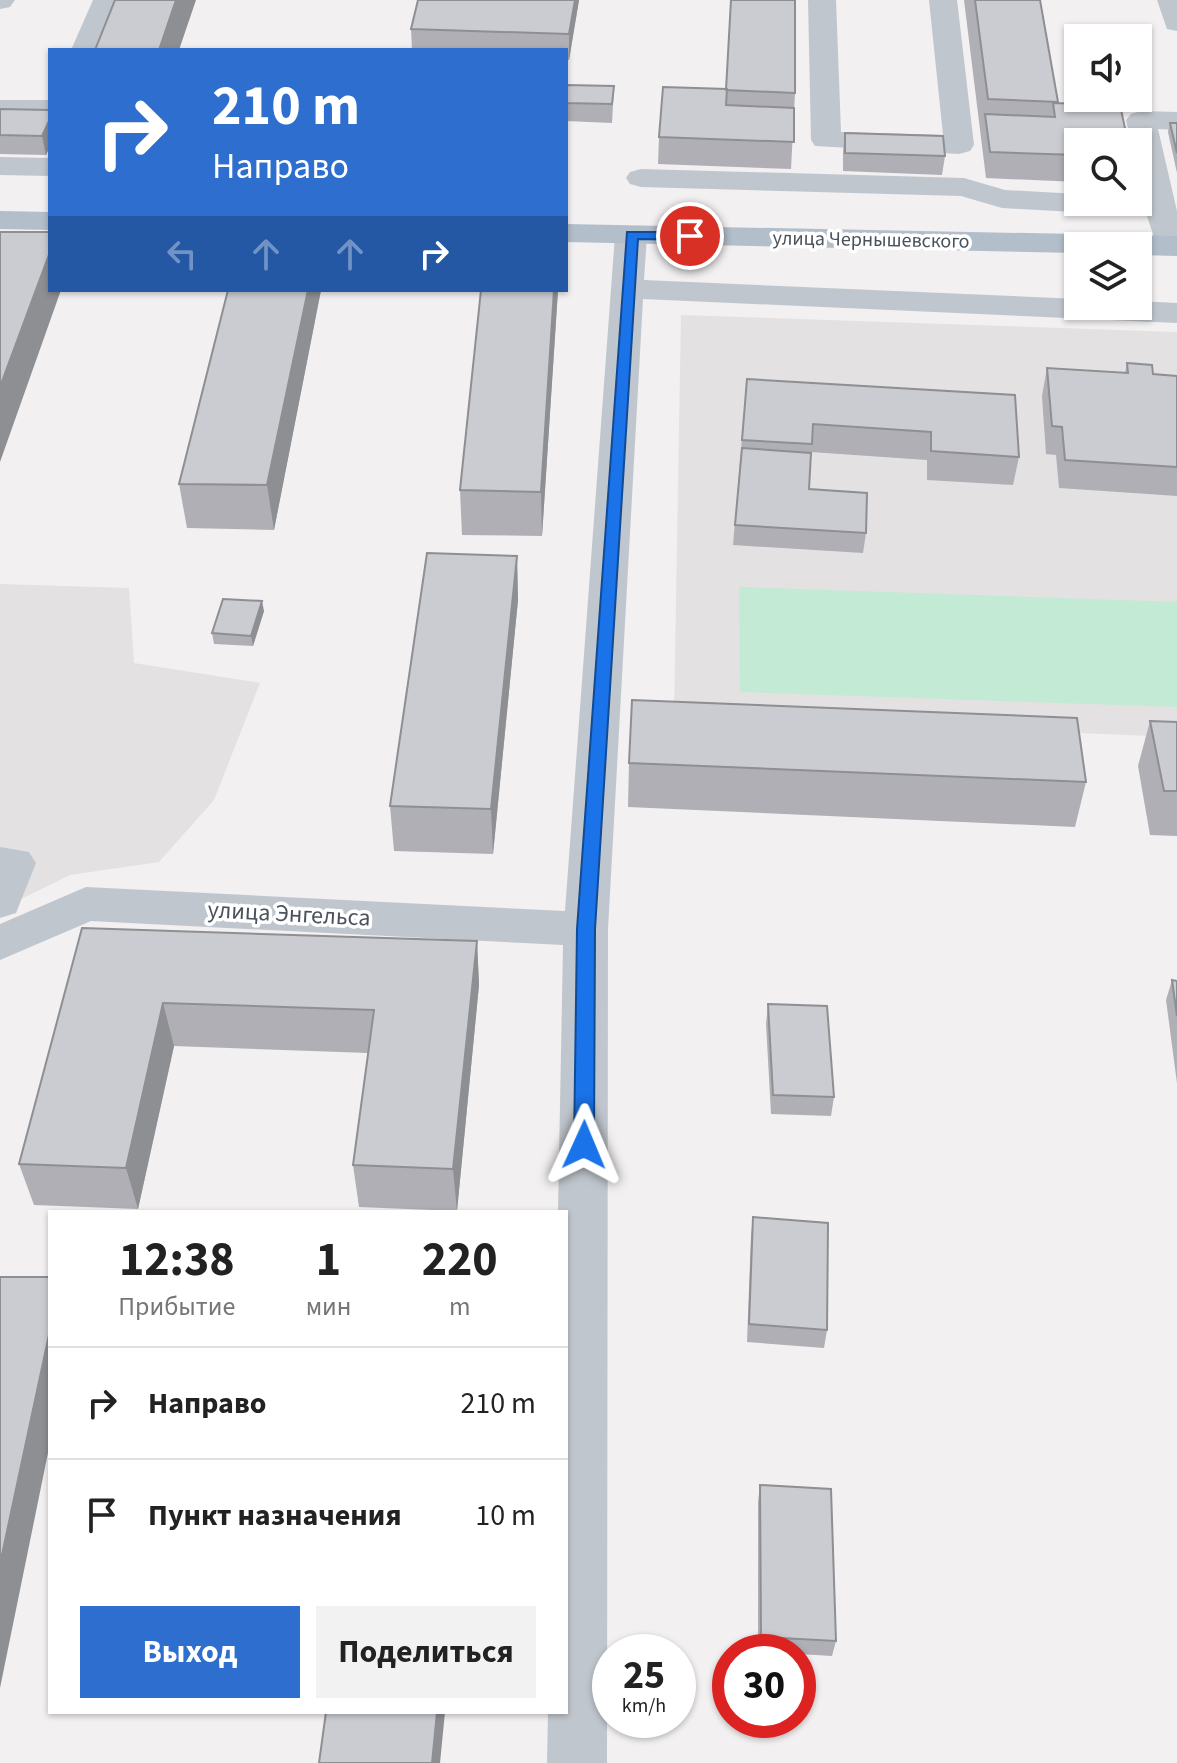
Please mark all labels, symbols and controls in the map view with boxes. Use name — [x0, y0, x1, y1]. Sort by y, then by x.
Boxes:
map controls — [1064, 24, 1152, 320]
button: sound — [1064, 24, 1152, 112]
text: 210 m — [212, 67, 360, 146]
icon: right — [80, 80, 184, 184]
button: search — [1064, 128, 1152, 216]
text: Направо — [212, 141, 349, 192]
pin — [656, 202, 724, 270]
icon: arrive — [668, 214, 712, 258]
street label: улица Чернышевского — [772, 224, 970, 256]
icon: left — [160, 232, 204, 276]
icon: ahead — [244, 232, 288, 276]
icon: ahead — [328, 232, 372, 276]
icon: right — [412, 232, 456, 276]
button: layers — [1064, 232, 1152, 320]
street label: улица Энгельса — [207, 892, 371, 936]
position arrow — [542, 1103, 626, 1187]
text: 12:38 — [119, 1226, 235, 1294]
text: 1 — [316, 1226, 341, 1294]
text: 220 — [422, 1226, 498, 1294]
text: Прибытие — [118, 1288, 235, 1325]
text: мин — [306, 1288, 351, 1325]
text: m — [449, 1288, 470, 1325]
icon: right — [80, 1381, 124, 1425]
text: Направо — [148, 1382, 266, 1425]
text: 210 m — [460, 1382, 536, 1425]
icon: arrive — [80, 1493, 124, 1537]
text: Пункт назначения — [148, 1494, 402, 1537]
text: 10 m — [475, 1494, 536, 1537]
button: Выход — [80, 1606, 300, 1698]
button: Поделиться — [316, 1606, 536, 1698]
speed limit sign: 30 — [712, 1634, 816, 1738]
text: 25 — [623, 1647, 665, 1704]
text: km/h — [622, 1692, 666, 1720]

